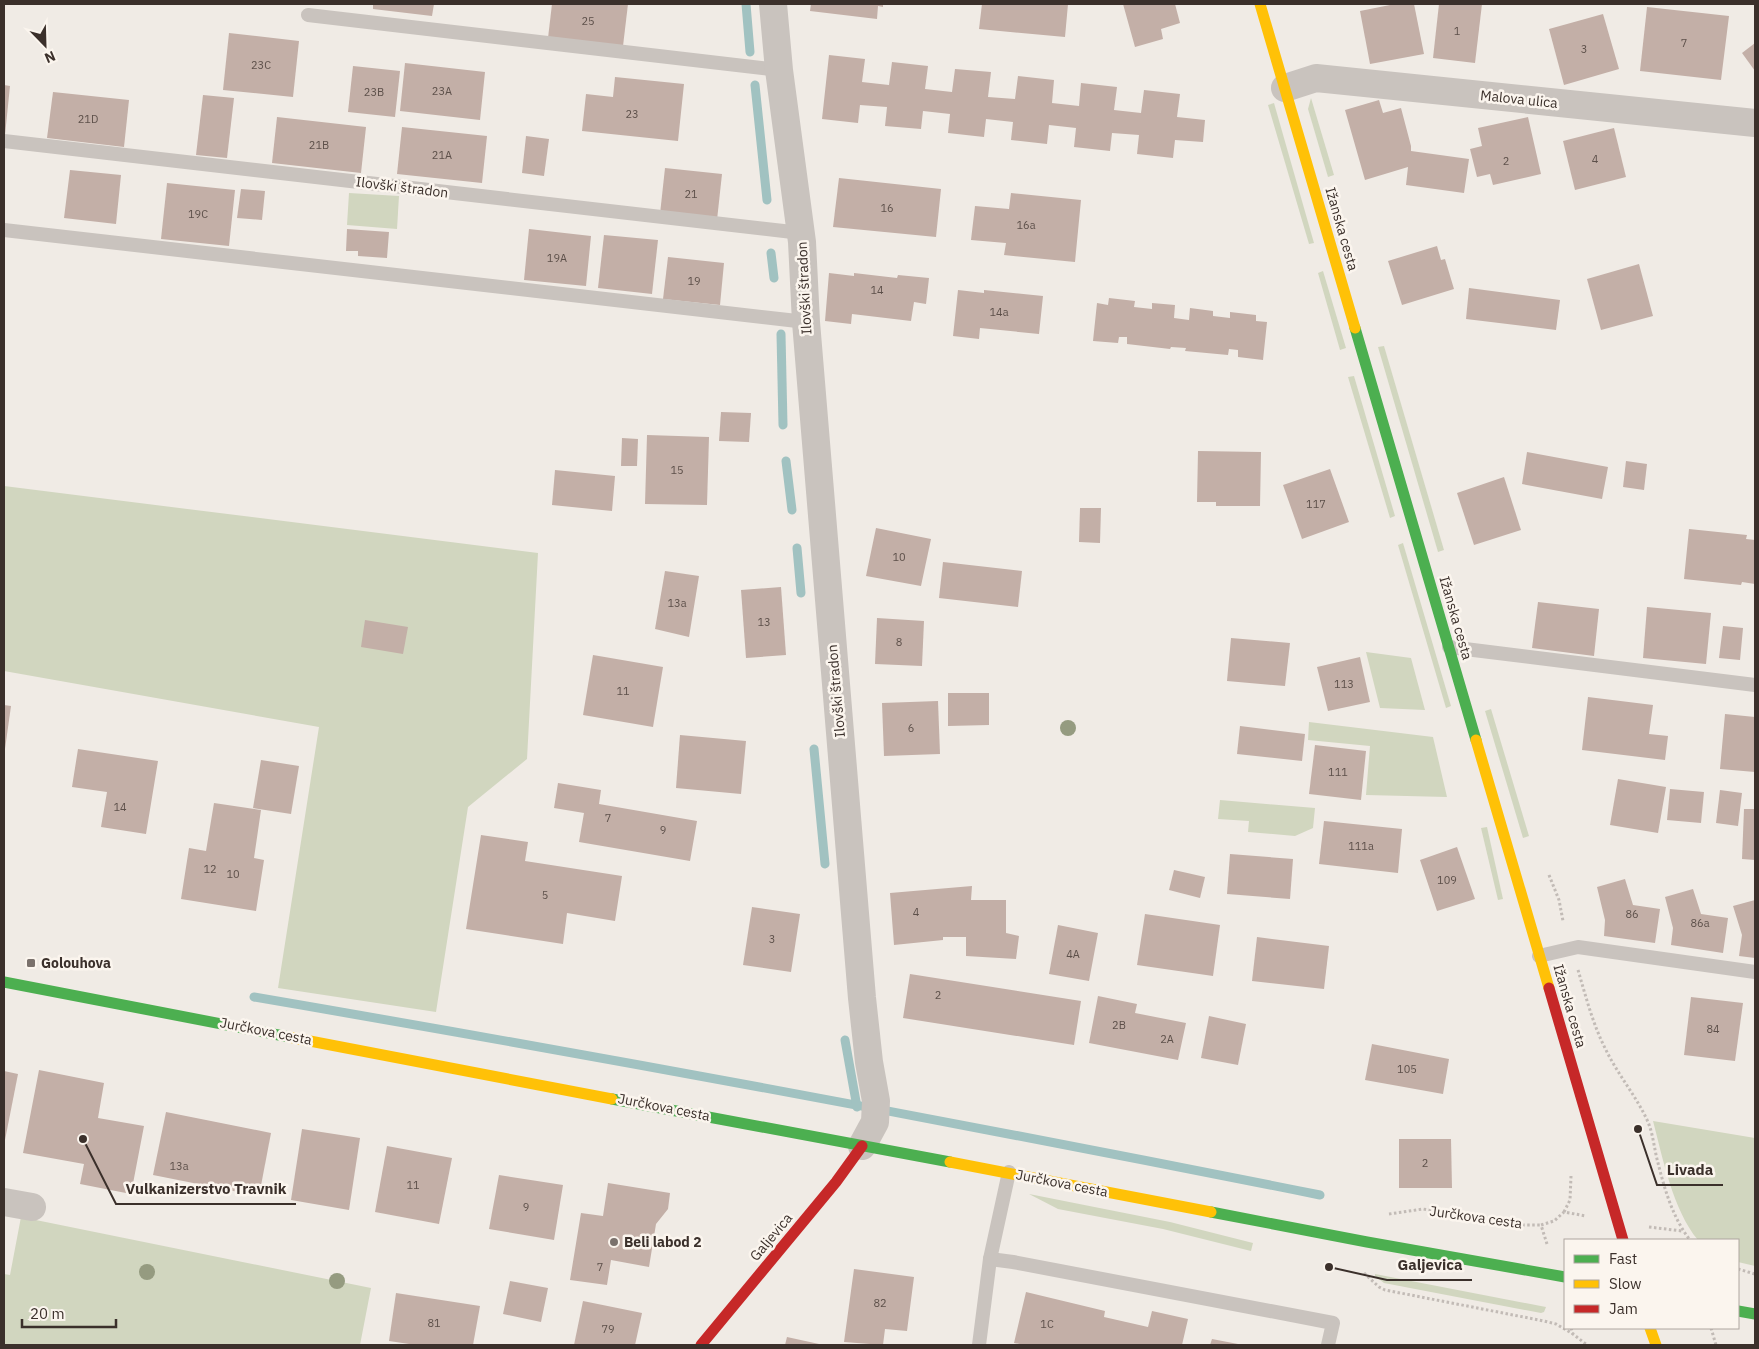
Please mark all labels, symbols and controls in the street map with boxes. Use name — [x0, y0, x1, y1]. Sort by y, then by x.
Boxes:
house number: 25 — [581, 14, 595, 28]
north arrow — [20, 20, 70, 70]
house number: 1 — [1454, 24, 1461, 38]
house number: 7 — [1681, 36, 1687, 50]
house number: 3 — [1581, 42, 1587, 56]
text: N — [42, 47, 58, 67]
house number: 23C — [251, 58, 271, 72]
house number: 23A — [432, 84, 452, 98]
house number: 23B — [364, 85, 384, 99]
street label: Malova ulica — [1479, 86, 1559, 112]
house number: 23 — [625, 107, 639, 121]
house number: 21D — [78, 112, 98, 126]
house number: 21B — [309, 138, 329, 152]
house number: 21A — [432, 148, 452, 162]
house number: 4 — [1592, 152, 1599, 166]
house number: 2 — [1503, 154, 1509, 168]
street label: Ilovški štradon — [355, 172, 449, 202]
street label: Ižanska cesta — [1321, 185, 1363, 273]
house number: 21 — [684, 187, 698, 201]
house number: 16 — [880, 201, 894, 215]
house number: 19C — [188, 207, 208, 221]
house number: 16a — [1016, 218, 1036, 232]
street label: Ilovški štradon — [793, 241, 815, 335]
house number: 19A — [547, 251, 567, 265]
house number: 19 — [687, 274, 701, 288]
house number: 14 — [870, 283, 884, 297]
house number: 14a — [989, 305, 1009, 319]
house number: 15 — [670, 463, 684, 477]
house number: 117 — [1306, 497, 1326, 511]
house number: 10 — [892, 550, 906, 564]
street label: Ižanska cesta — [1435, 574, 1477, 662]
house number: 13a — [667, 596, 687, 610]
house number: 13 — [757, 615, 771, 629]
house number: 8 — [896, 635, 902, 649]
street label: Ilovški štradon — [823, 644, 849, 738]
house number: 113 — [1334, 677, 1354, 691]
house number: 11 — [616, 684, 630, 698]
house number: 6 — [908, 721, 914, 735]
house number: 111 — [1328, 765, 1348, 779]
house number: 14 — [113, 800, 127, 814]
house number: 7 — [605, 811, 611, 825]
house number: 9 — [660, 823, 666, 837]
house number: 111a — [1348, 839, 1374, 853]
house number: 12 — [203, 862, 217, 876]
house number: 10 — [226, 867, 240, 881]
house number: 109 — [1437, 873, 1457, 887]
house number: 5 — [542, 888, 548, 902]
house number: 4 — [913, 905, 920, 919]
house number: 86 — [1625, 907, 1639, 921]
house number: 86a — [1690, 916, 1710, 930]
house number: 3 — [769, 932, 775, 946]
house number: 4A — [1066, 947, 1080, 961]
place label: Golouhova — [41, 954, 111, 972]
marker: Golouhova — [25, 957, 37, 969]
street label: Ižanska cesta — [1549, 962, 1591, 1050]
house number: 2 — [935, 988, 941, 1002]
street label: Jurčkova cesta — [218, 1013, 314, 1049]
house number: 2B — [1112, 1018, 1126, 1032]
house number: 84 — [1706, 1022, 1720, 1036]
house number: 2A — [1160, 1032, 1174, 1046]
house number: 105 — [1397, 1062, 1417, 1076]
street label: Jurčkova cesta — [616, 1089, 712, 1125]
callout: Livada — [1657, 1155, 1723, 1185]
house number: 2 — [1422, 1156, 1428, 1170]
house number: 13a — [169, 1159, 189, 1173]
text: Livada — [1667, 1160, 1714, 1179]
street label: Jurčkova cesta — [1014, 1165, 1110, 1201]
callout: Vulkanizerstvo Travnik — [116, 1174, 296, 1204]
house number: 11 — [406, 1178, 420, 1192]
text: Vulkanizerstvo Travnik — [126, 1179, 287, 1198]
house number: 9 — [523, 1200, 529, 1214]
street label: Jurčkova cesta — [1429, 1202, 1524, 1232]
street label: Galjevica — [746, 1209, 797, 1265]
place label: Beli labod 2 — [624, 1233, 702, 1251]
marker: Beli labod 2 — [608, 1236, 620, 1248]
legend — [1564, 1239, 1739, 1329]
text: Fast — [1609, 1249, 1637, 1268]
callout: Galjevica — [1387, 1250, 1472, 1280]
text: Galjevica — [1397, 1255, 1463, 1274]
house number: 7 — [597, 1260, 603, 1274]
text: Slow — [1609, 1274, 1642, 1293]
scale bar — [22, 1296, 116, 1328]
house number: 82 — [873, 1296, 887, 1310]
text: Jam — [1609, 1299, 1638, 1318]
text: 20 m — [30, 1304, 65, 1323]
house number: 81 — [427, 1316, 441, 1330]
house number: 1C — [1040, 1317, 1054, 1331]
house number: 79 — [601, 1322, 615, 1336]

